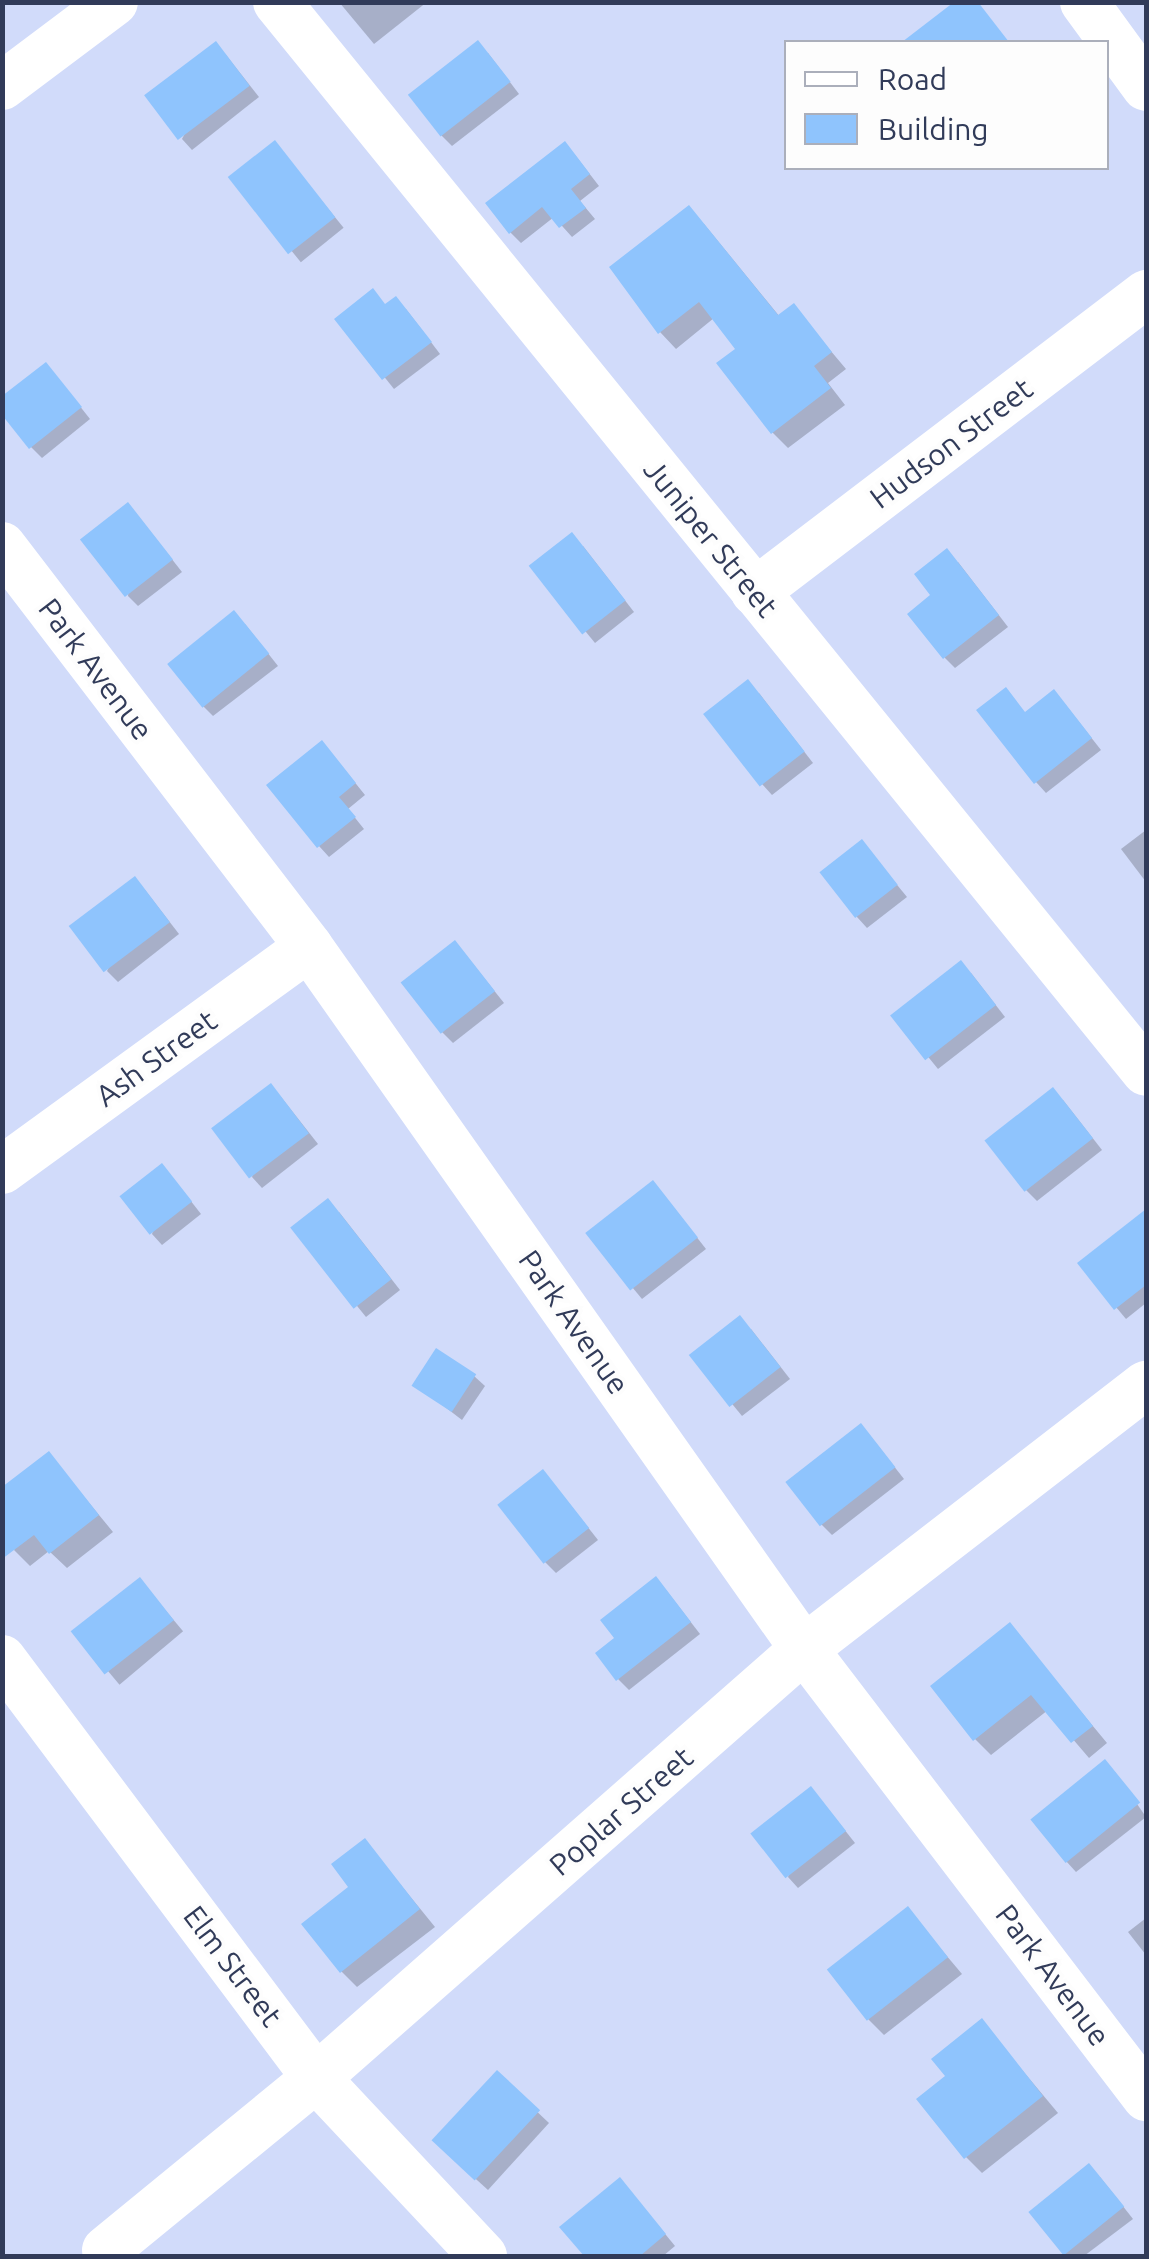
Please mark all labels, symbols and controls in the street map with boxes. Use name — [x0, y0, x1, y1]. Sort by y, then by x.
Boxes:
legend — [784, 40, 1109, 170]
text: Road — [878, 62, 947, 96]
text: Building — [878, 112, 989, 146]
street label: Hudson Street — [863, 370, 1039, 516]
street label: Juniper Street — [636, 452, 786, 624]
street label: Park Avenue — [31, 591, 161, 747]
street label: Ash Street — [89, 1002, 223, 1114]
street label: Park Avenue — [511, 1243, 637, 1401]
street label: Poplar Street — [542, 1739, 700, 1883]
street label: Park Avenue — [988, 1897, 1118, 2053]
street label: Elm Street — [176, 1899, 290, 2033]

